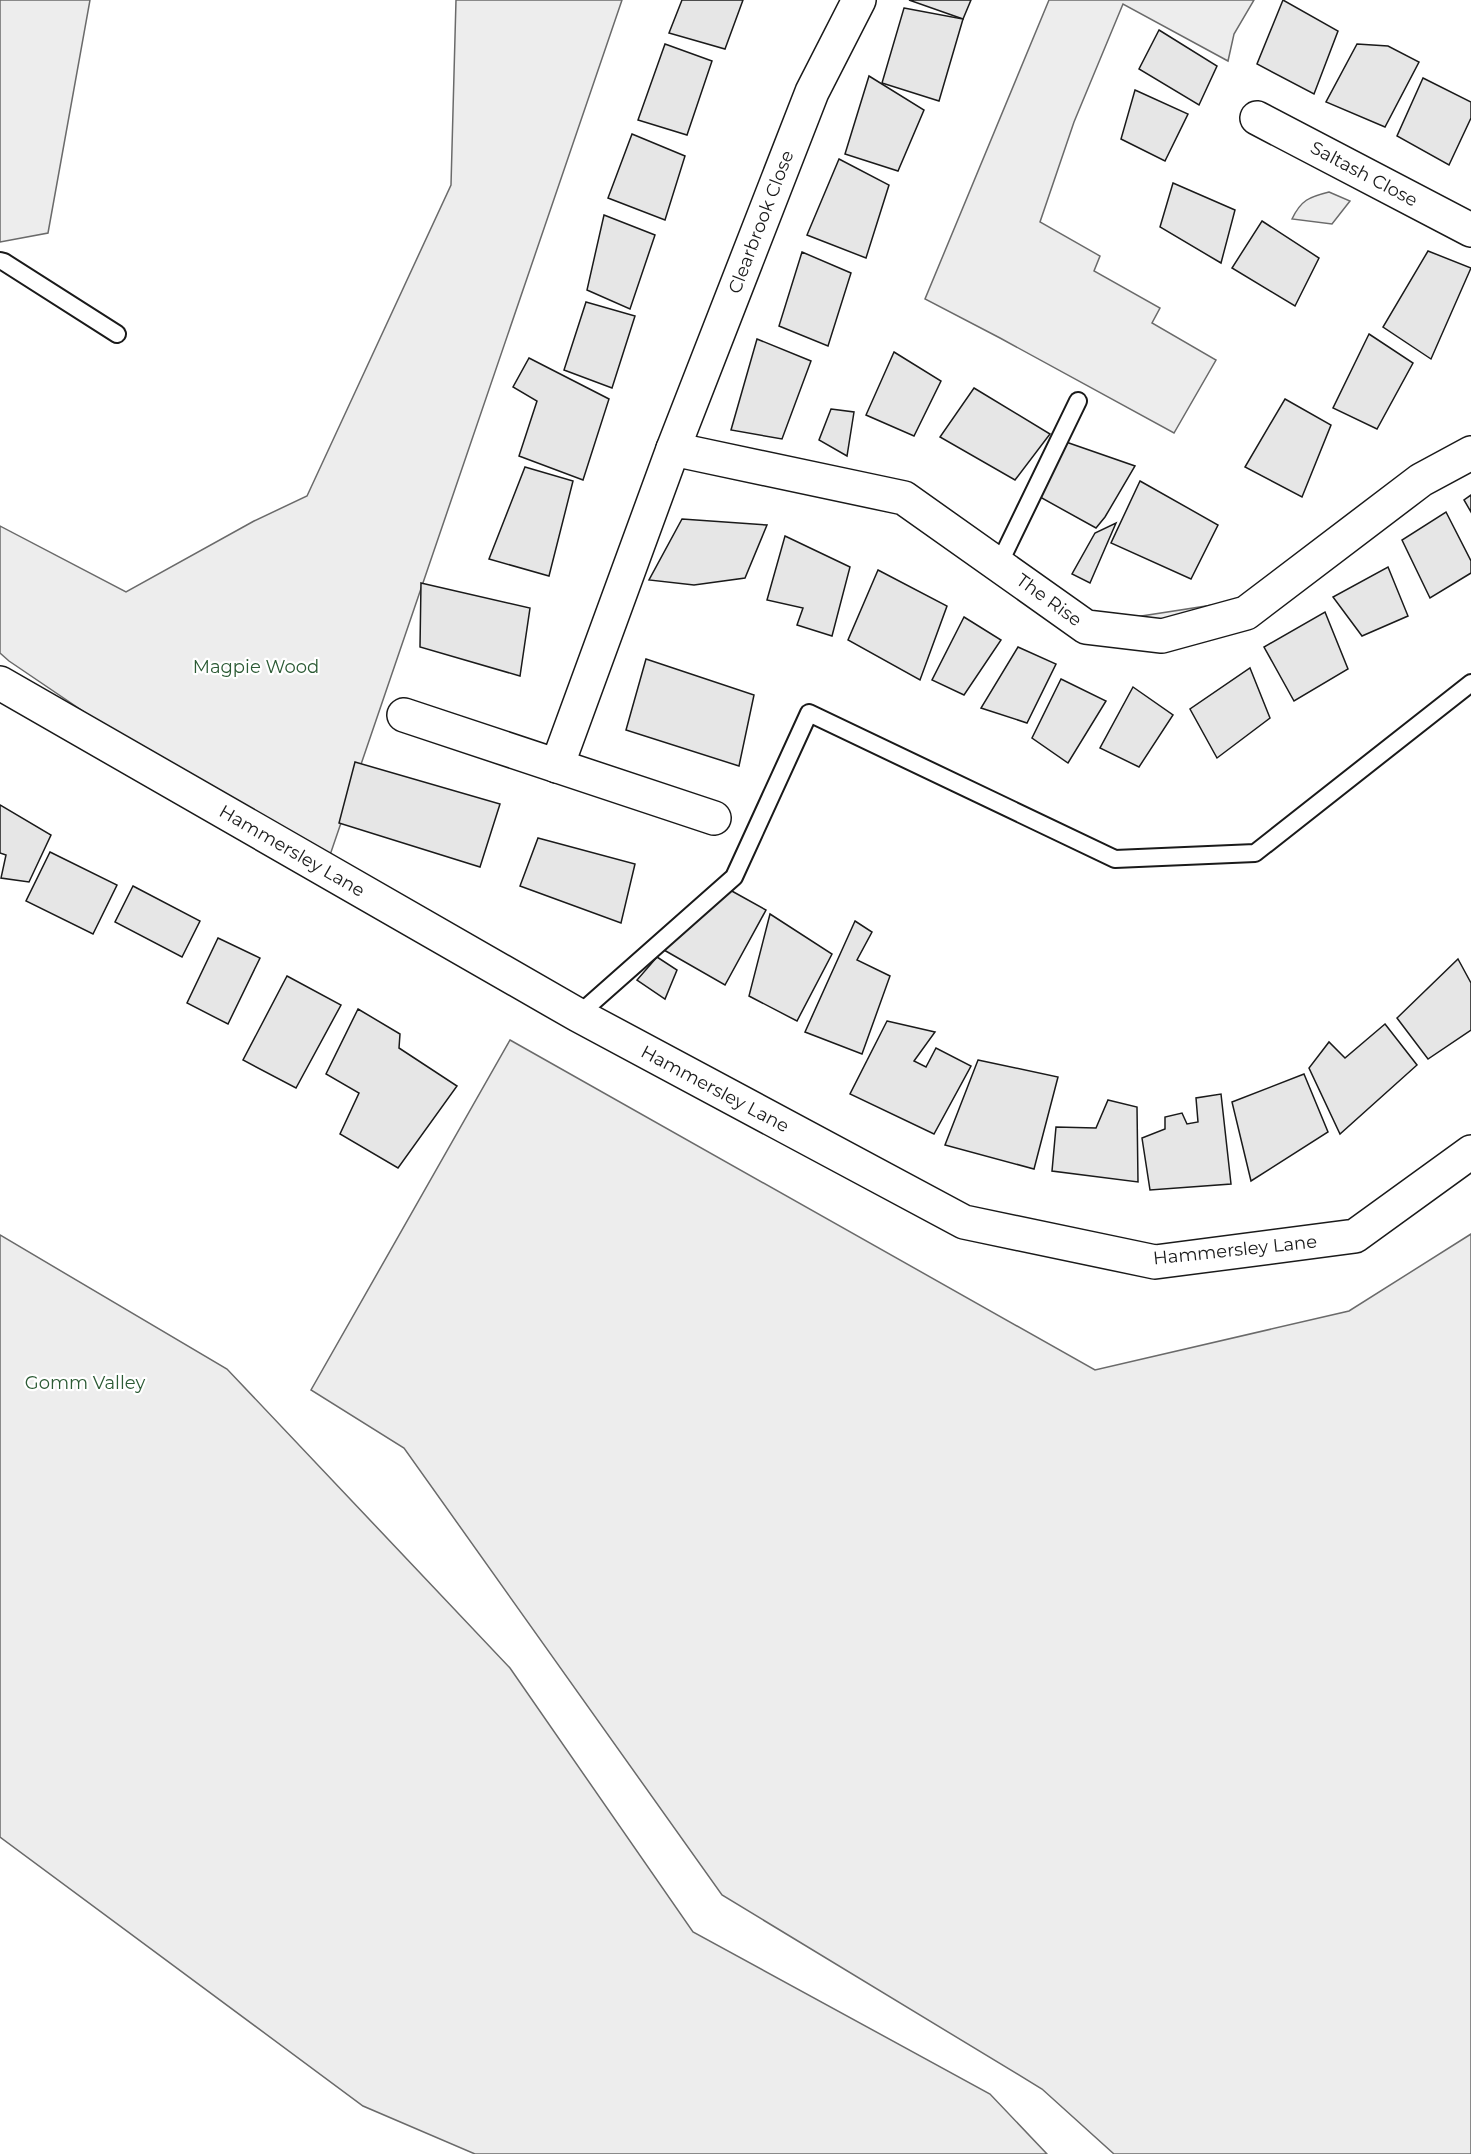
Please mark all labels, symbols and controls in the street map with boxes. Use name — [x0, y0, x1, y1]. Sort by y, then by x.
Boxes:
street label: Saltash Close — [1307, 137, 1421, 212]
street label: Clearbrook Close — [724, 147, 798, 297]
street label: The Rise — [1012, 569, 1086, 631]
park label: Magpie Wood — [193, 656, 319, 678]
street label: Hammersley Lane — [215, 800, 369, 902]
street label: Hammersley Lane — [637, 1041, 793, 1137]
street label: Hammersley Lane — [1152, 1230, 1318, 1270]
park label: Gomm Valley — [25, 1372, 145, 1394]

